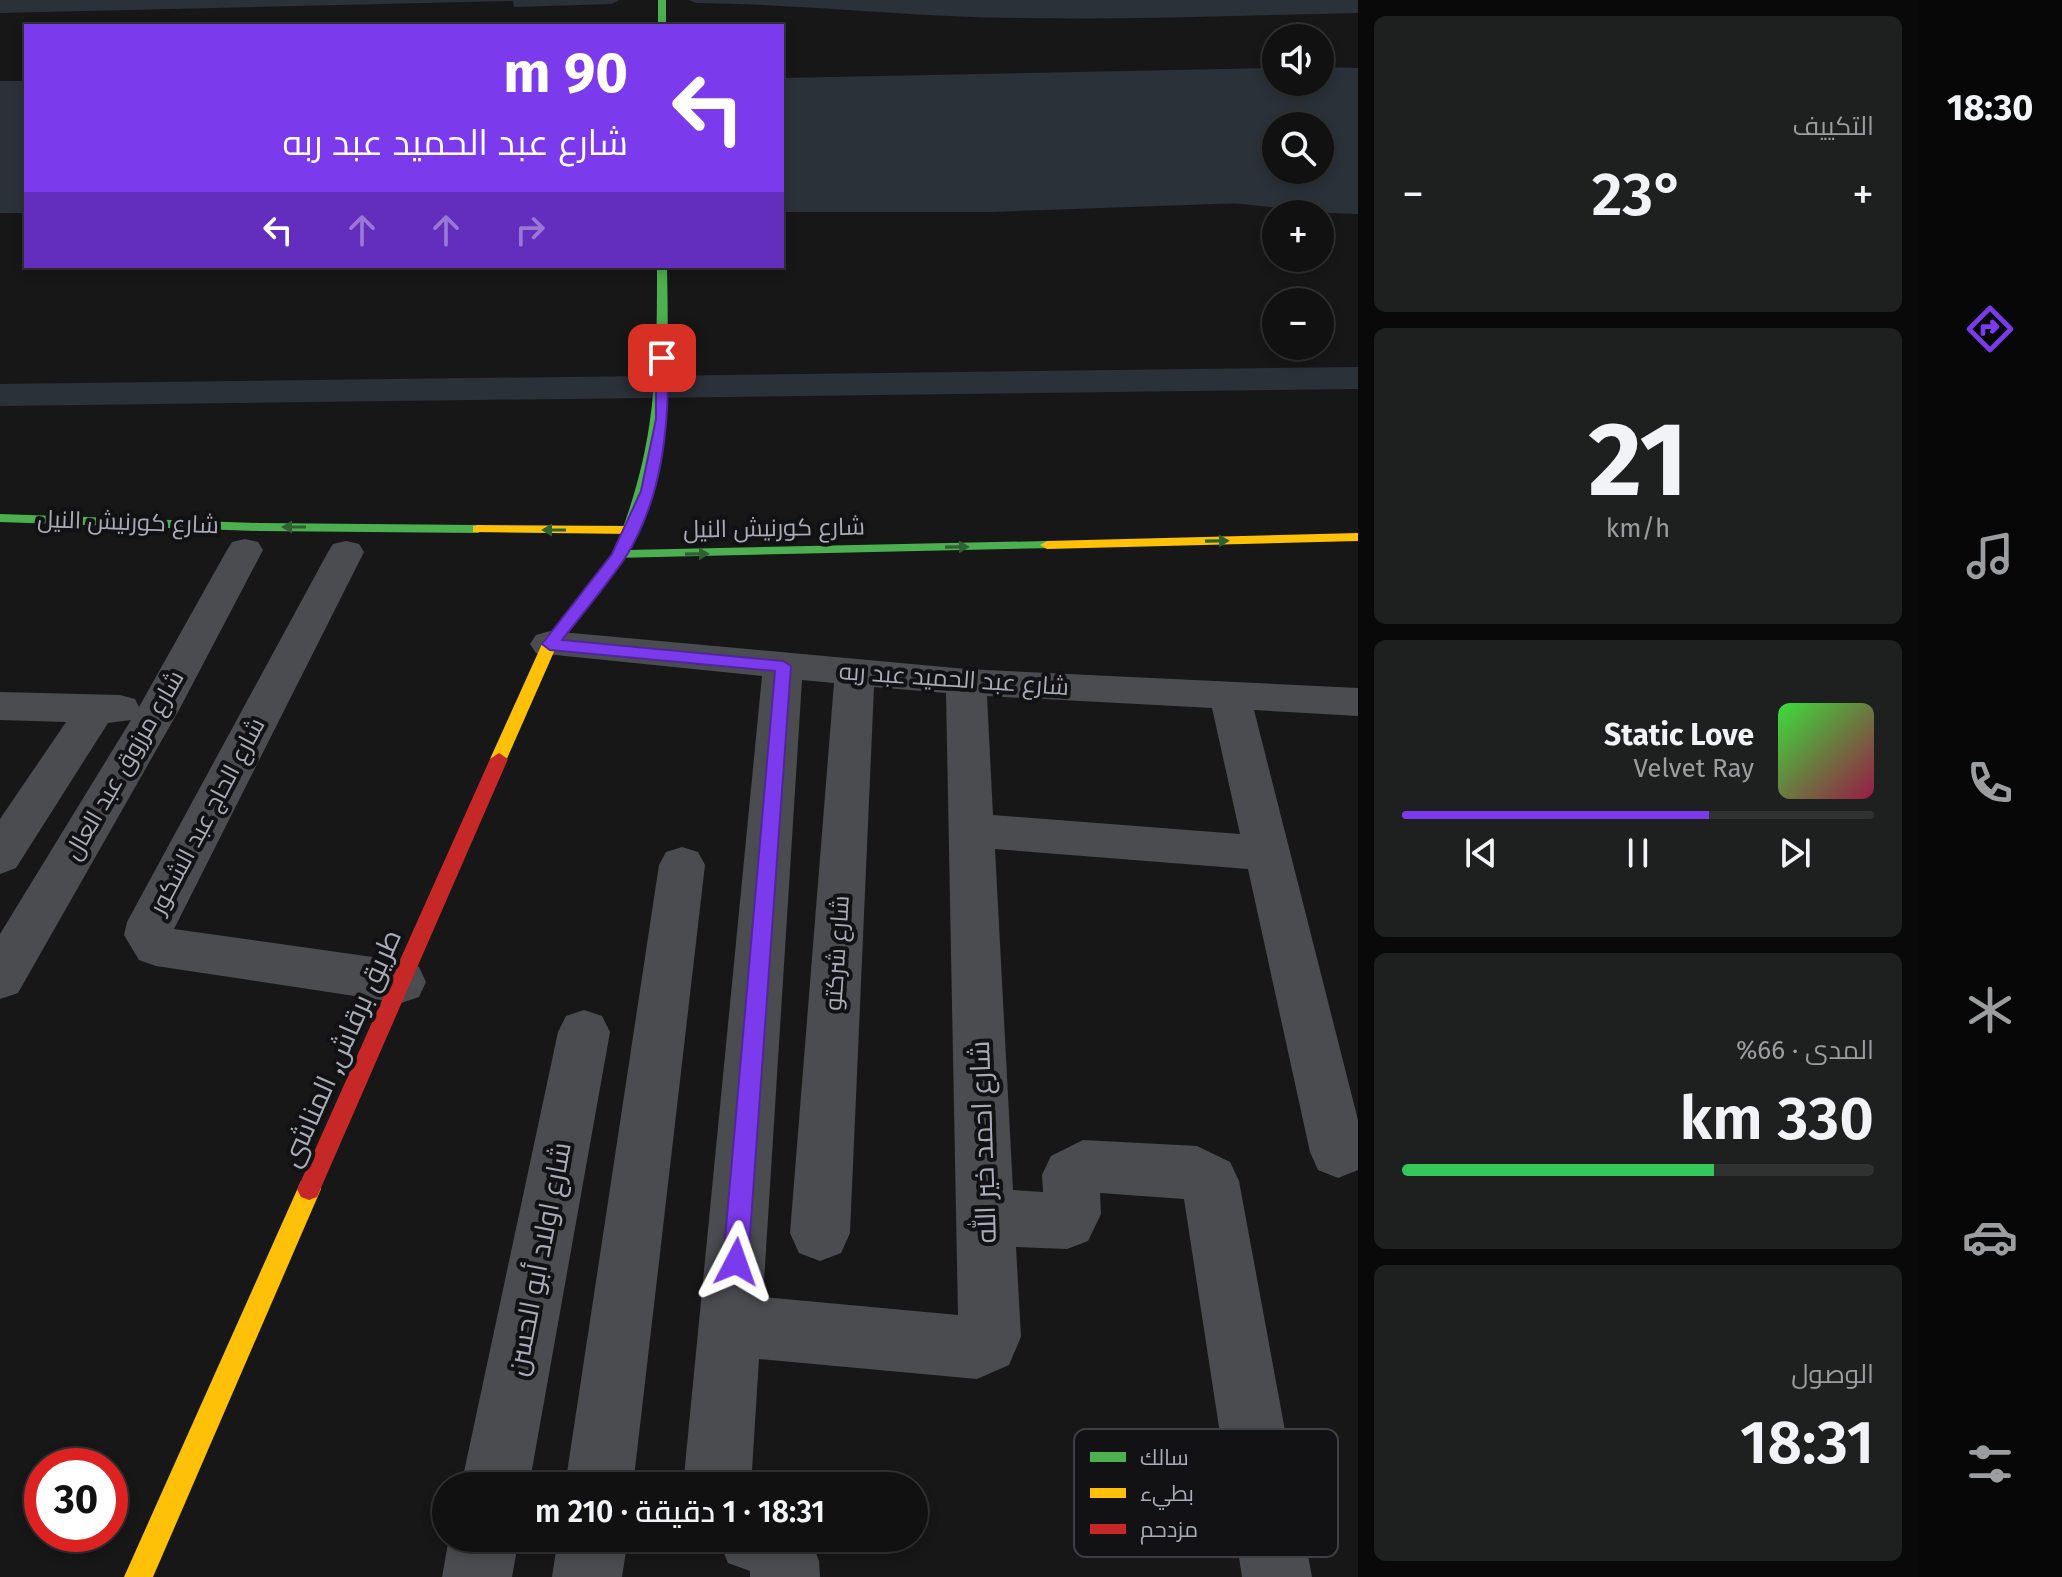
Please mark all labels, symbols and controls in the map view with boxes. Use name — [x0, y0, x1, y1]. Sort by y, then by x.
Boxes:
map controls — [1262, 24, 1334, 360]
button: sound — [1262, 24, 1334, 96]
text: 90 m — [503, 40, 628, 107]
icon: left — [656, 56, 760, 160]
text: 18:30 — [1947, 86, 2033, 130]
text: التكييف — [1792, 111, 1874, 142]
button: search — [1262, 112, 1334, 184]
text: شارع عبد الحميد عبد ربه — [282, 121, 628, 165]
text: 23° — [1592, 159, 1684, 231]
text: − — [1402, 168, 1424, 221]
text: + — [1852, 168, 1874, 221]
button: + — [1262, 200, 1334, 272]
icon: left — [256, 208, 300, 252]
icon: ahead — [340, 208, 384, 252]
icon: ahead — [424, 208, 468, 252]
icon: right — [508, 208, 552, 252]
button: − — [1262, 288, 1334, 360]
icon: directions — [1962, 301, 2018, 357]
pin — [628, 324, 696, 392]
icon: arrive — [640, 336, 684, 380]
text: 21 — [1588, 398, 1688, 523]
street label: شارع كورنيش النيل — [37, 505, 219, 541]
street label: شارع كورنيش النيل — [683, 512, 865, 546]
text: km/h — [1606, 513, 1670, 544]
one-way arrow — [281, 521, 306, 534]
one-way arrow — [541, 523, 566, 536]
icon: music — [1962, 528, 2018, 584]
one-way arrow — [1205, 535, 1230, 547]
one-way arrow — [945, 541, 970, 554]
one-way arrow — [685, 547, 710, 560]
street label: شارع عبد الحميد عبد ربه — [838, 657, 1070, 703]
street label: شارع مرزوق عبد العال — [58, 665, 191, 866]
street label: شارع الحاج عبد الشكور — [143, 713, 272, 921]
text: Static Love — [1604, 717, 1754, 753]
text: Velvet Ray — [1634, 753, 1754, 784]
icon: phone — [1962, 755, 2018, 811]
icon: previous — [1459, 831, 1503, 875]
icon: pause — [1616, 831, 1660, 875]
icon: next — [1773, 831, 1817, 875]
street label: شارع شركتو — [819, 894, 857, 1012]
street label: طريق برقاش, المناشى — [274, 924, 408, 1172]
icon: climate — [1962, 982, 2018, 1038]
text: المدى · 66% — [1736, 1035, 1874, 1066]
street label: شارع احمد خير الله — [961, 1040, 1005, 1244]
text: 330 km — [1679, 1083, 1874, 1155]
street label: شارع اولاد أبو الحسن — [499, 1139, 580, 1379]
icon: car — [1962, 1209, 2018, 1265]
position arrow — [694, 1220, 778, 1304]
text: الوصول — [1791, 1359, 1874, 1390]
text: 18:31 — [1740, 1407, 1874, 1479]
legend — [1074, 1429, 1338, 1557]
icon: filters — [1962, 1436, 2018, 1492]
text: سالك — [1140, 1444, 1189, 1471]
speed limit sign: 30 — [24, 1448, 128, 1552]
text: بطيء — [1140, 1480, 1194, 1510]
text: 18:31 · 1 دقيقة · 210 m — [535, 1494, 825, 1530]
text: مزدحم — [1140, 1516, 1198, 1545]

